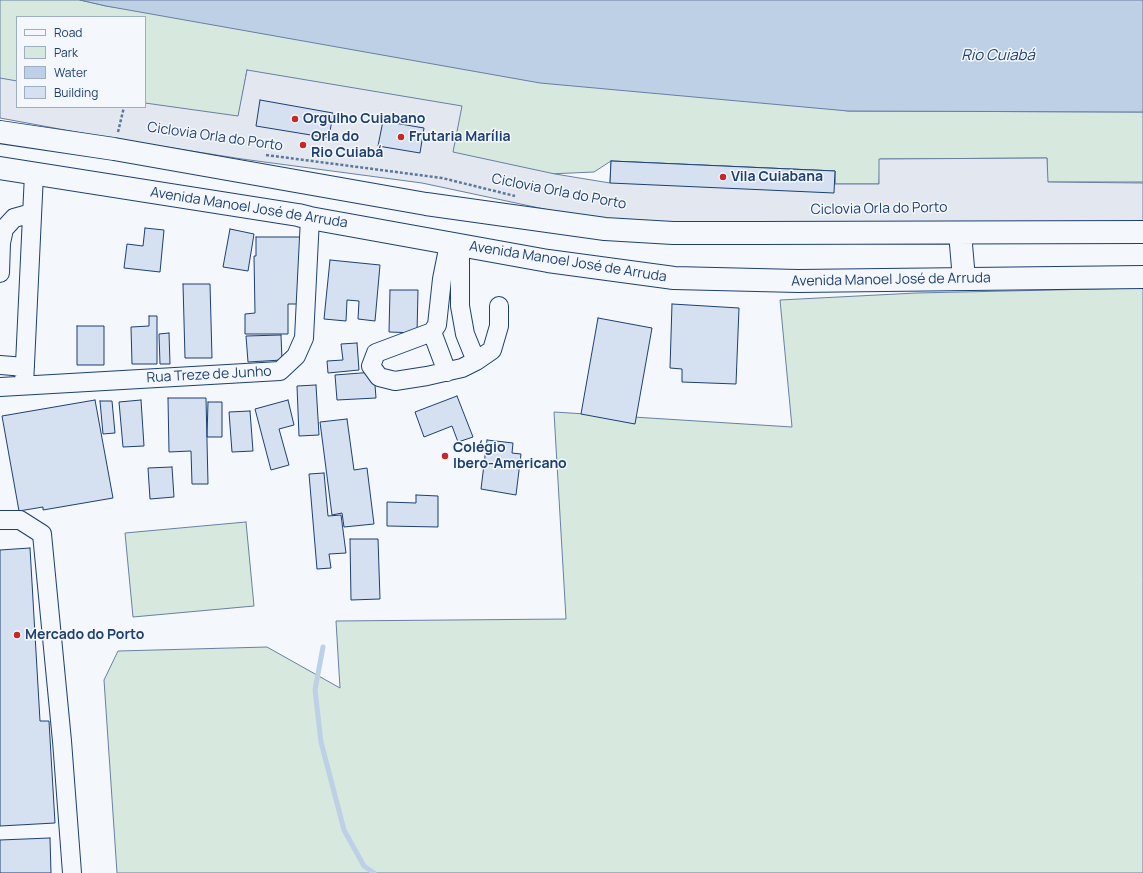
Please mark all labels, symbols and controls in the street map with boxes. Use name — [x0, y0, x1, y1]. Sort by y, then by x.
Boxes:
legend — [16, 16, 146, 108]
text: Road — [54, 24, 82, 41]
text: Park — [54, 44, 78, 61]
water label: Rio Cuiabá — [961, 47, 1035, 65]
text: Water — [54, 64, 87, 81]
text: Building — [54, 84, 98, 101]
place label: Orgulho Cuiabano — [303, 111, 425, 127]
marker: Orgulho Cuiabano — [290, 114, 300, 124]
street label: Ciclovia Orla do Porto — [146, 119, 284, 155]
place label: Orla do Rio Cuiabá — [311, 129, 383, 162]
place label: Frutaria Marília — [409, 129, 511, 145]
marker: Frutaria Marília — [396, 132, 406, 142]
marker: Orla do Rio Cuiabá — [298, 140, 308, 150]
place label: Vila Cuiabana — [731, 169, 823, 185]
street label: Ciclovia Orla do Porto — [490, 171, 628, 213]
marker: Vila Cuiabana — [718, 172, 728, 182]
street label: Avenida Manoel José de Arruda — [149, 184, 349, 232]
street label: Ciclovia Orla do Porto — [810, 199, 948, 219]
street label: Avenida Manoel José de Arruda — [468, 238, 668, 286]
street label: Avenida Manoel José de Arruda — [791, 270, 991, 290]
street label: Rua Treze de Junho — [146, 363, 272, 387]
place label: Colégio Ibero-Americano — [453, 440, 567, 472]
marker: Colégio Ibero-Americano — [440, 451, 450, 461]
place label: Mercado do Porto — [25, 627, 144, 643]
marker: Mercado do Porto — [12, 630, 22, 640]

